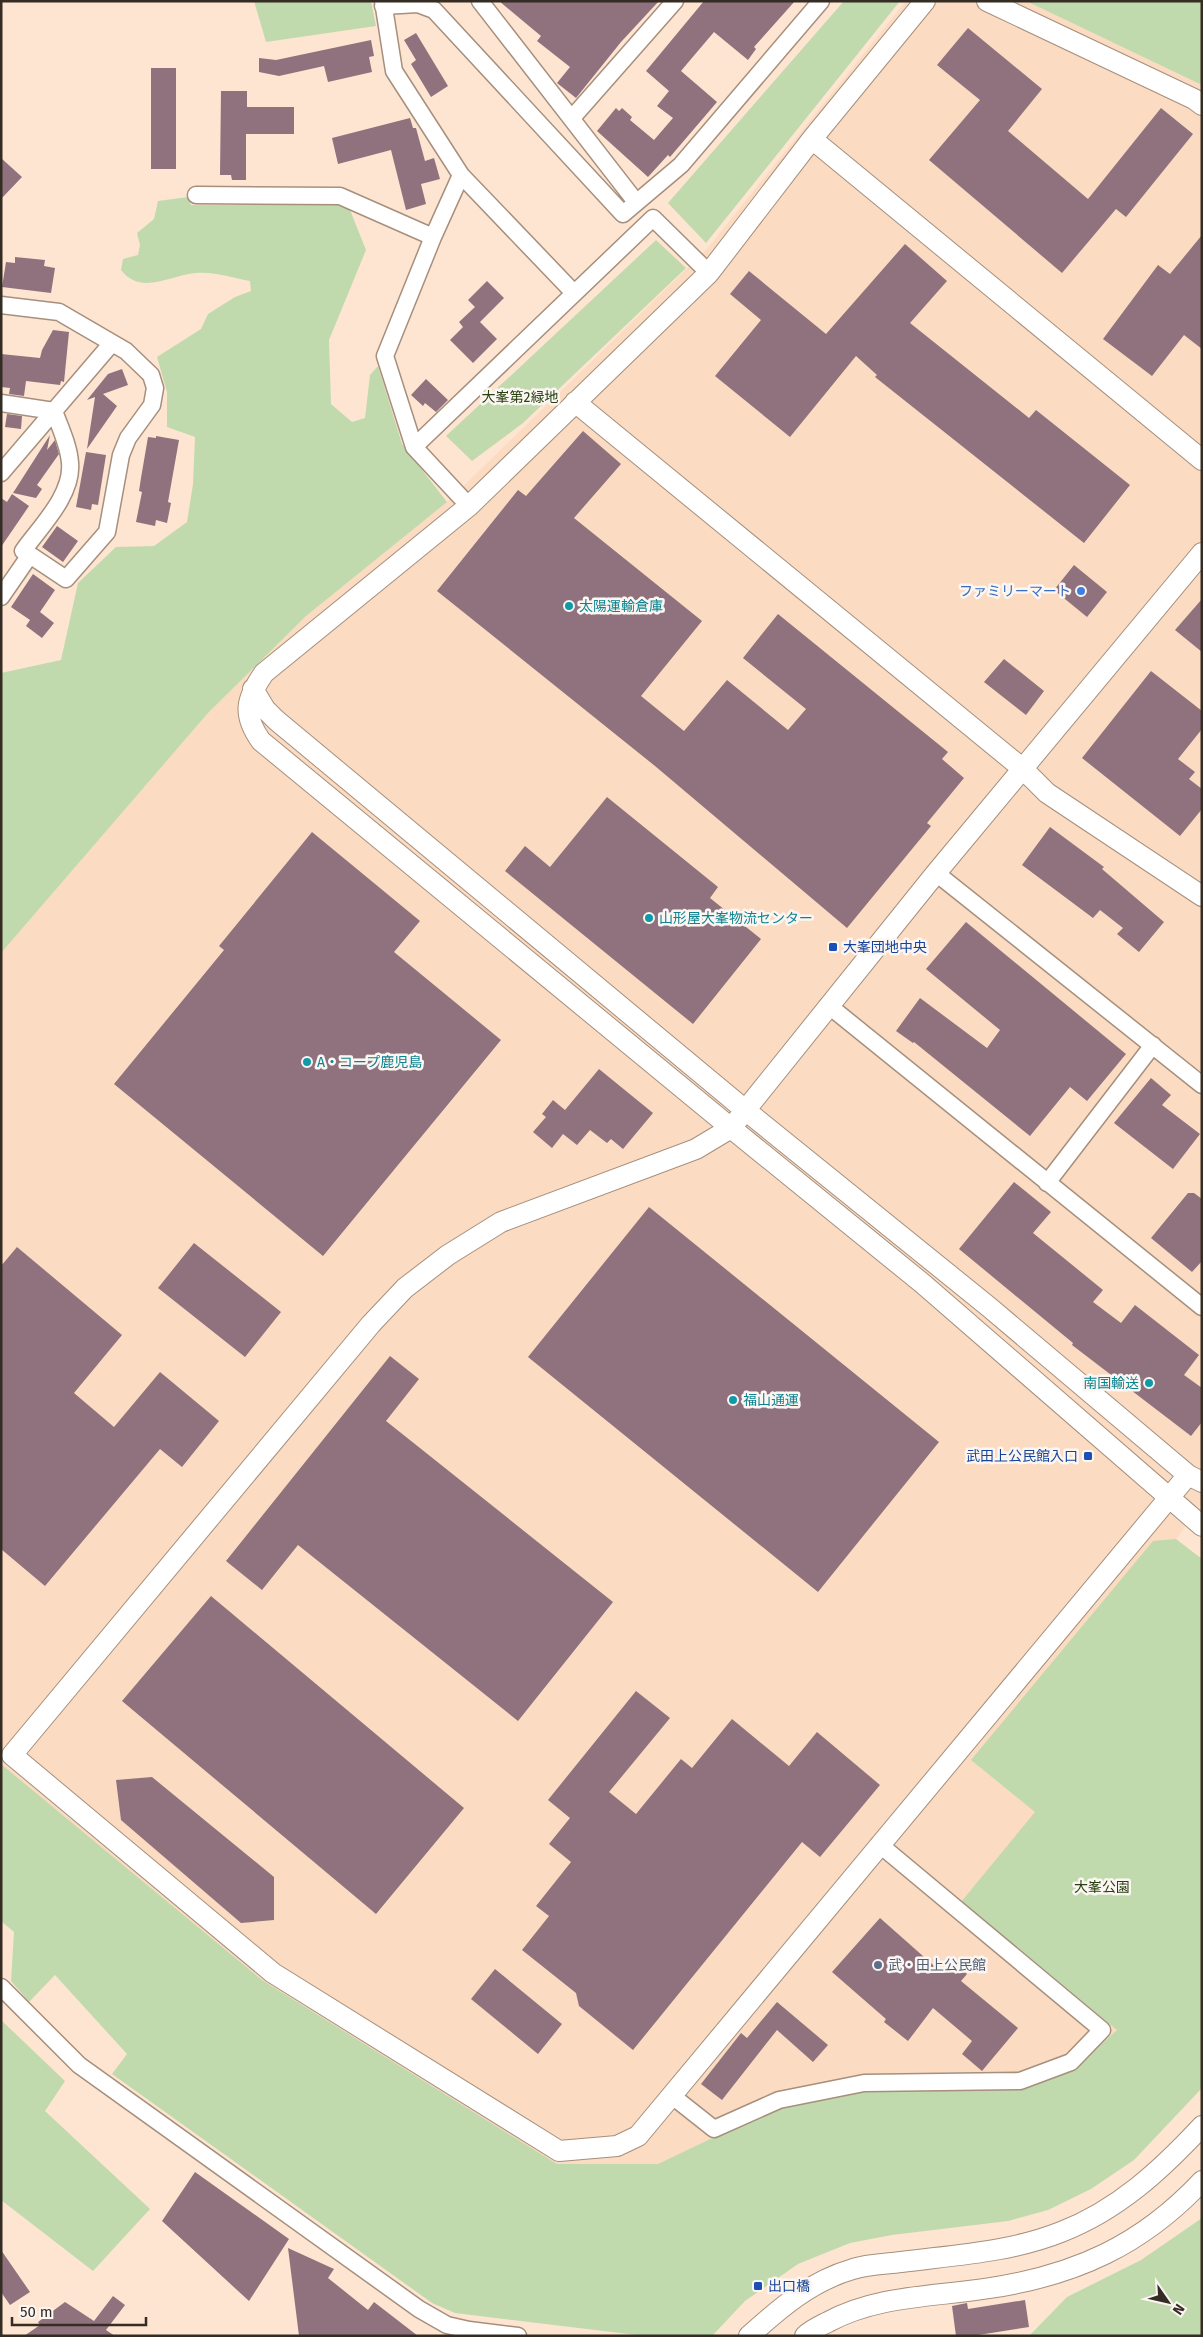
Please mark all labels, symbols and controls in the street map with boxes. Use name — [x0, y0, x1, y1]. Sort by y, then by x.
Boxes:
park label: 大峯第2緑地 — [482, 389, 558, 406]
place label: ファミリーマート — [959, 583, 1071, 600]
marker: ファミリーマート — [1075, 585, 1087, 597]
place label: 太陽運輸倉庫 — [579, 598, 663, 615]
marker: 太陽運輸倉庫 — [563, 600, 575, 612]
place label: 山形屋大峯物流センター — [659, 910, 813, 927]
marker: 山形屋大峯物流センター — [643, 912, 655, 924]
place label: 大峯団地中央 — [843, 939, 927, 956]
marker: 大峯団地中央 — [827, 941, 839, 953]
place label: A・コープ鹿児島 — [317, 1054, 422, 1071]
marker: A・コープ鹿児島 — [301, 1056, 313, 1068]
place label: 南国輸送 — [1083, 1375, 1139, 1392]
marker: 南国輸送 — [1143, 1377, 1155, 1389]
place label: 福山通運 — [743, 1392, 799, 1409]
marker: 福山通運 — [727, 1394, 739, 1406]
place label: 武田上公民館入口 — [966, 1448, 1078, 1465]
marker: 武田上公民館入口 — [1082, 1450, 1094, 1462]
park label: 大峯公園 — [1074, 1879, 1130, 1896]
place label: 武・田上公民館 — [888, 1957, 986, 1974]
marker: 武・田上公民館 — [872, 1959, 884, 1971]
north arrow — [1143, 2277, 1193, 2327]
place label: 出口橋 — [768, 2278, 810, 2295]
marker: 出口橋 — [752, 2280, 764, 2292]
scale bar — [12, 2294, 146, 2326]
text: N — [1169, 2300, 1188, 2318]
text: 50 m — [20, 2303, 53, 2321]

